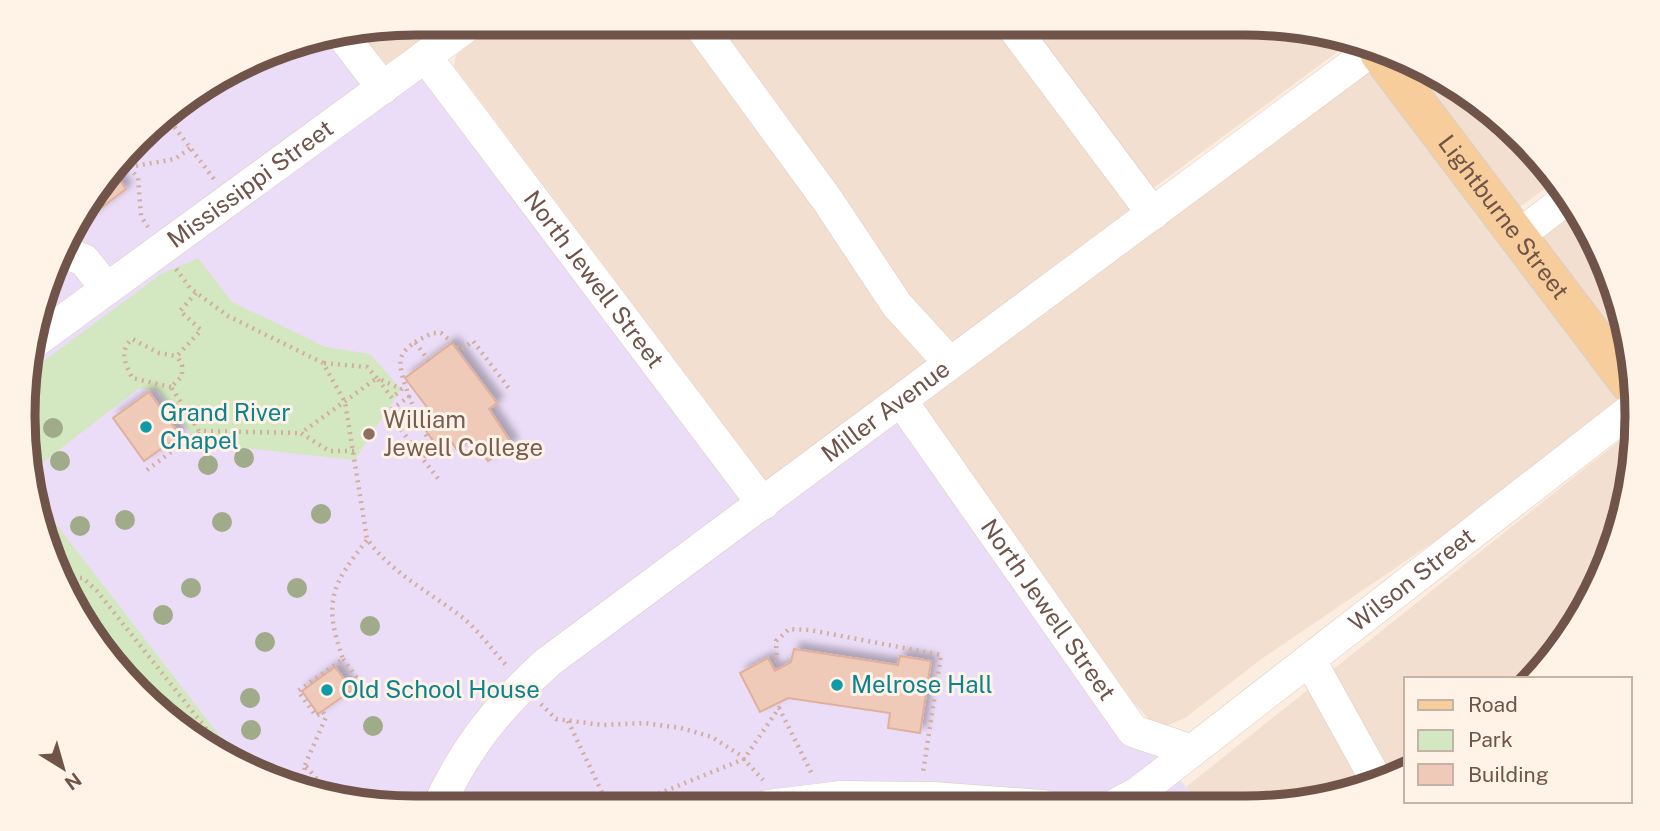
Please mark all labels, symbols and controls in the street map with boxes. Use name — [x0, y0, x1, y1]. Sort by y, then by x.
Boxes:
street label: Mississippi Street — [162, 113, 338, 253]
street label: Lightburne Street — [1433, 129, 1575, 304]
street label: North Jewell Street — [519, 185, 670, 373]
street label: Miller Avenue — [816, 354, 955, 467]
place label: Grand River Chapel — [160, 398, 291, 454]
place label: William Jewell College — [383, 405, 543, 461]
marker: Grand River Chapel — [138, 419, 154, 435]
marker: William Jewell College — [361, 426, 377, 442]
street label: North Jewell Street — [976, 513, 1122, 705]
street label: Wilson Street — [1343, 522, 1480, 637]
place label: Melrose Hall — [851, 670, 993, 698]
place label: Old School House — [341, 675, 540, 703]
marker: Melrose Hall — [829, 677, 845, 693]
legend — [1404, 677, 1632, 803]
marker: Old School House — [319, 682, 335, 698]
text: Road — [1468, 692, 1518, 717]
text: Park — [1468, 727, 1513, 752]
north arrow — [28, 733, 98, 803]
text: Building — [1468, 762, 1549, 787]
text: N — [61, 768, 86, 795]

